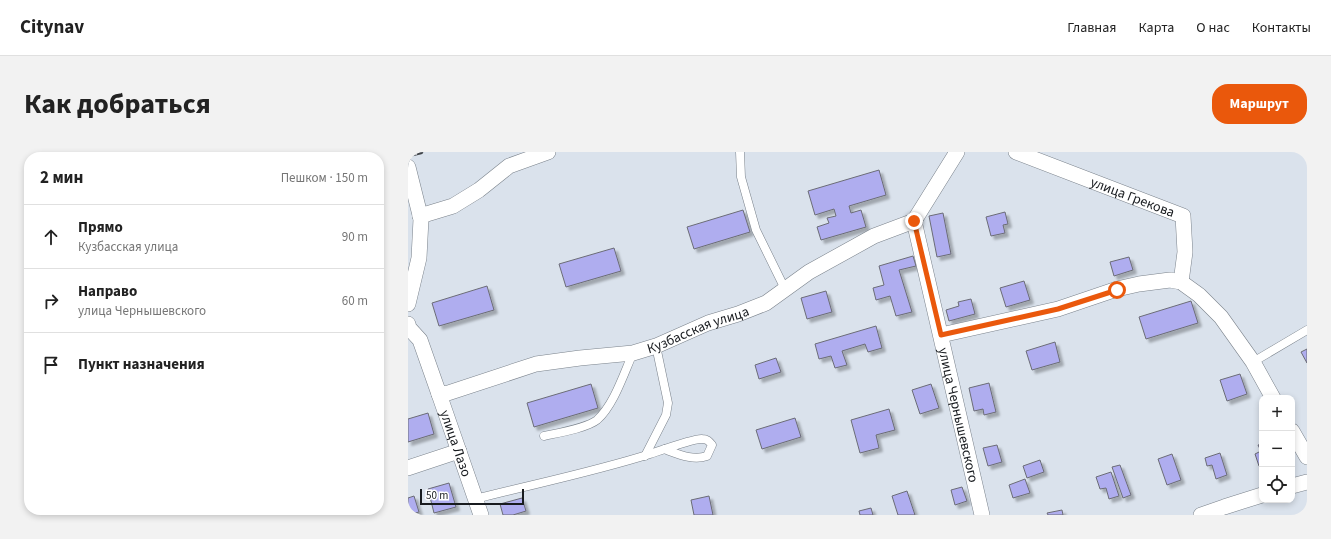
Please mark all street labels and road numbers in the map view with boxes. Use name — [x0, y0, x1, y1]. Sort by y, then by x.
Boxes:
street label: улица Грекова — [1087, 172, 1177, 223]
street label: Кузбасская улица — [645, 302, 752, 359]
street label: улица Чернышевского — [933, 346, 983, 485]
street label: улица Лазо — [434, 407, 476, 480]

